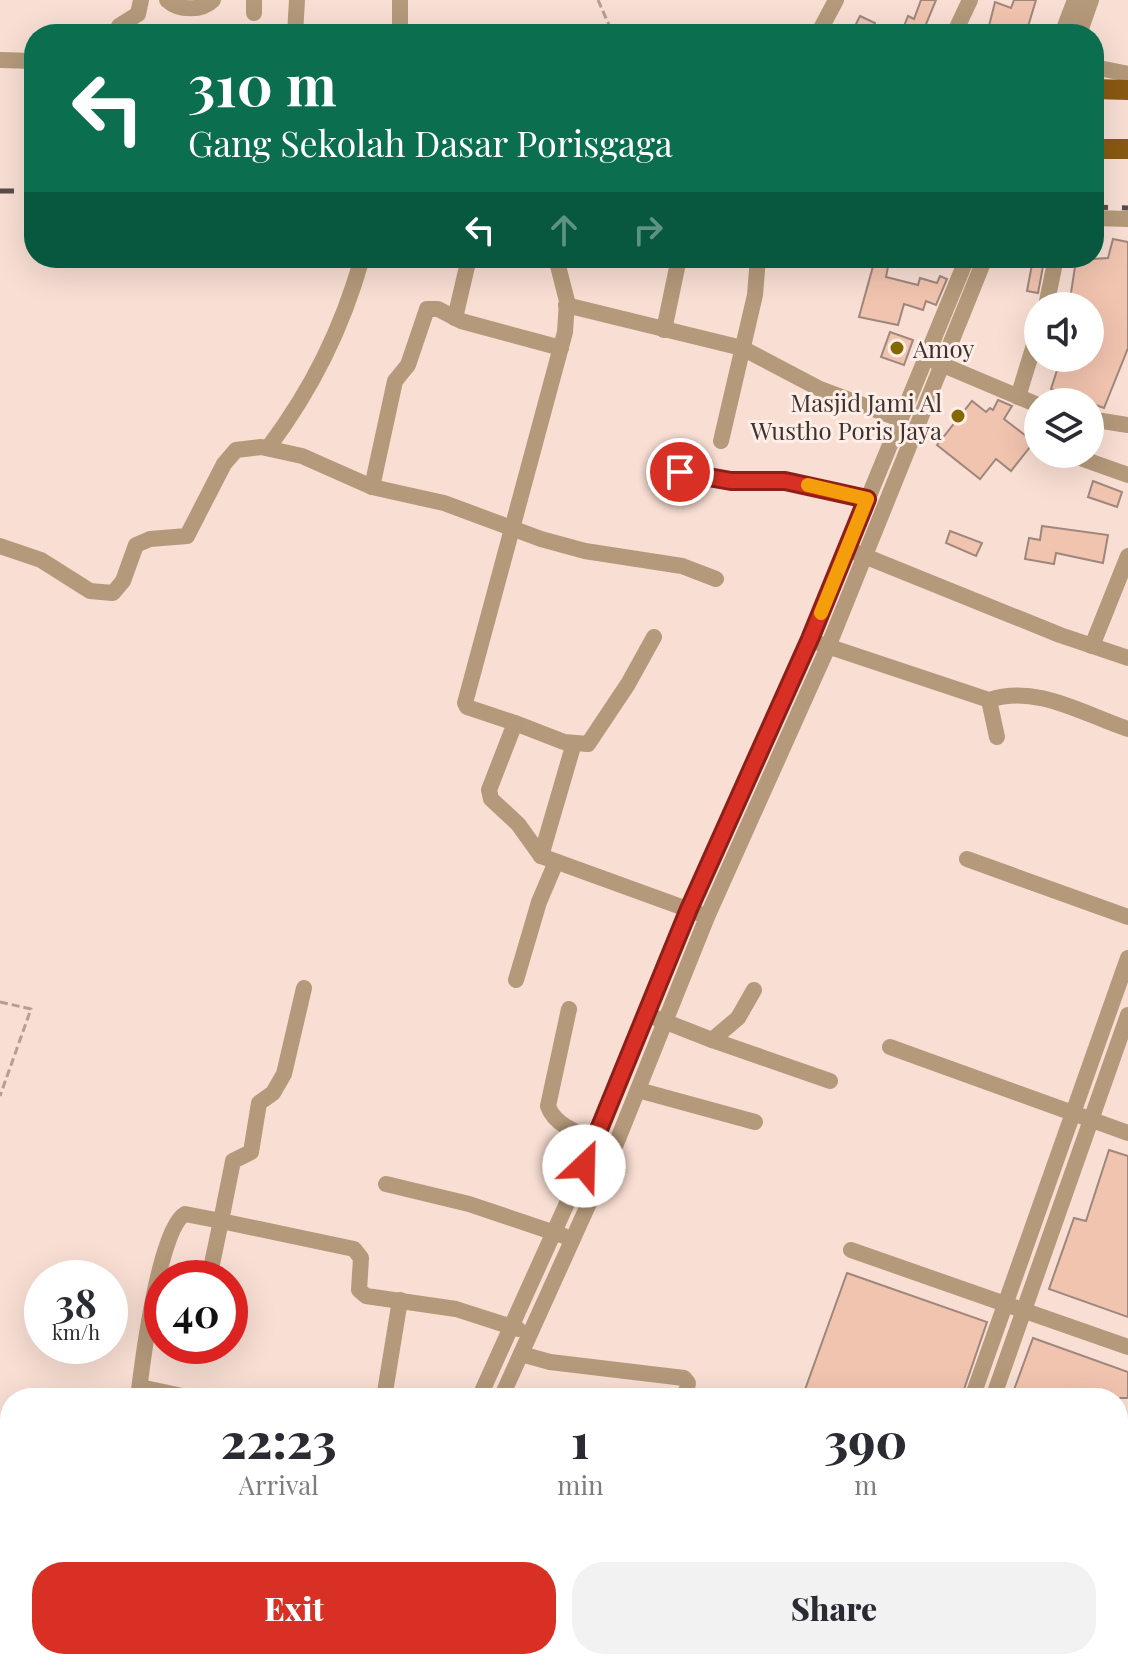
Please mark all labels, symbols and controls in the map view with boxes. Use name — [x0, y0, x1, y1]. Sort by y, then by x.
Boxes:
text: 310 m — [188, 46, 337, 121]
icon: left — [56, 56, 160, 160]
text: Gang Sekolah Dasar Porisgaga — [188, 118, 673, 166]
icon: left — [458, 208, 502, 252]
icon: ahead — [542, 208, 586, 252]
icon: right — [626, 208, 670, 252]
map controls — [1024, 292, 1104, 468]
button: sound — [1024, 292, 1104, 372]
place label: Amoy — [912, 332, 974, 364]
marker: Amoy — [888, 339, 906, 357]
place label: Masjid Jami Al Wustho Poris Jaya — [749, 386, 942, 446]
button: layers — [1024, 388, 1104, 468]
marker: Masjid Jami Al Wustho Poris Jaya — [949, 407, 967, 425]
pin — [646, 438, 714, 506]
icon: arrive — [658, 450, 702, 494]
position arrow — [542, 1124, 626, 1208]
speed limit sign: 40 — [144, 1260, 248, 1364]
text: 38 — [55, 1275, 97, 1328]
text: km/h — [52, 1318, 100, 1345]
text: 22:23 — [221, 1407, 337, 1471]
text: 1 — [571, 1407, 590, 1471]
text: 390 — [824, 1407, 907, 1471]
text: Arrival — [239, 1467, 319, 1502]
text: min — [557, 1467, 604, 1502]
text: m — [854, 1467, 877, 1502]
button: Exit — [32, 1562, 556, 1654]
button: Share — [572, 1562, 1096, 1654]

